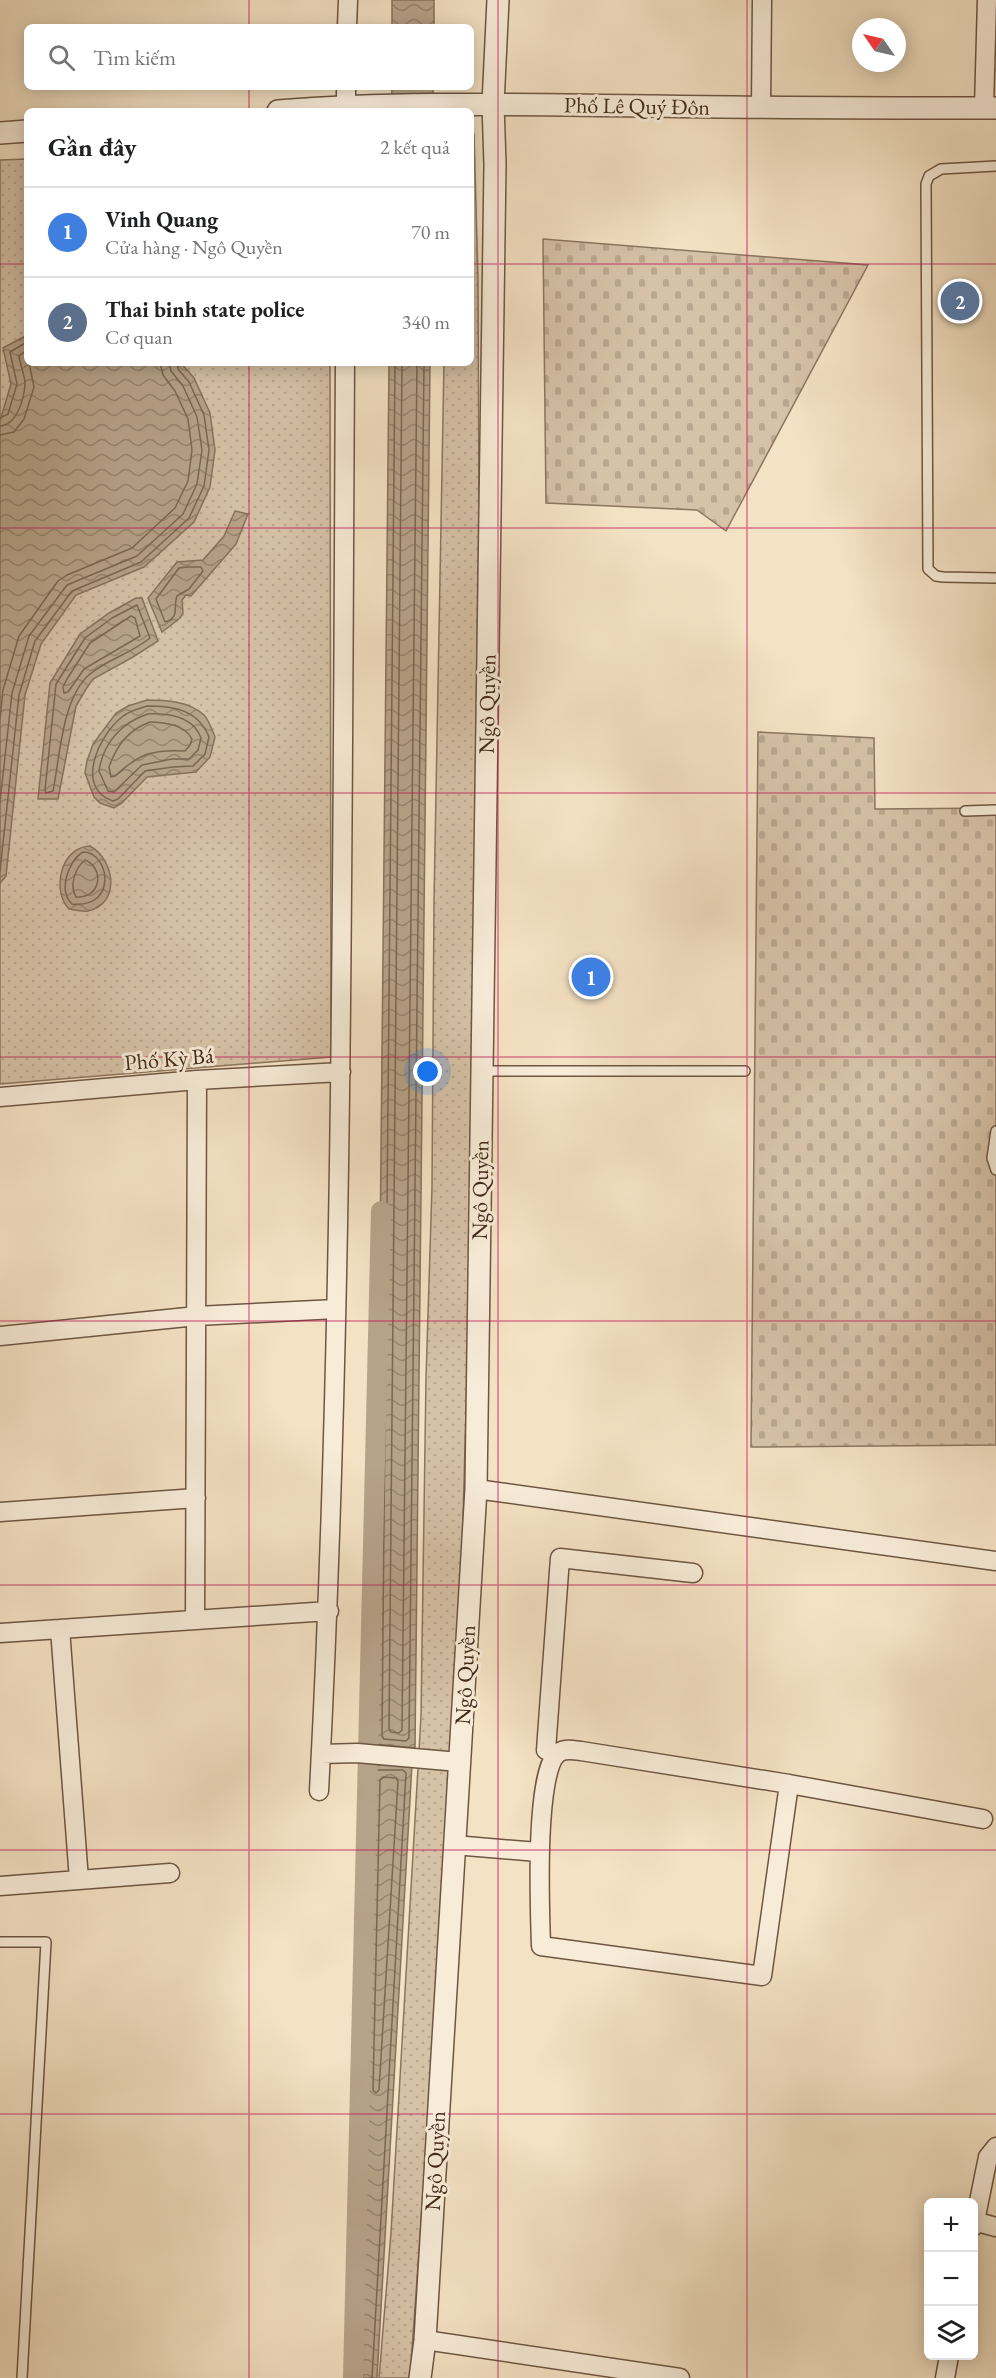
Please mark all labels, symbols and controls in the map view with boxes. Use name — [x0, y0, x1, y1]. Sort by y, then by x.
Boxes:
north arrow — [852, 18, 906, 72]
search box — [24, 24, 474, 90]
icon: search — [45, 41, 78, 74]
text: Tìm kiếm — [93, 43, 176, 72]
street label: Phố Lê Quý Đôn — [564, 90, 711, 122]
text: Gần đây — [48, 130, 137, 164]
text: 2 kết quả — [380, 134, 450, 160]
text: Vinh Quang — [105, 205, 218, 234]
text: 1 — [62, 219, 73, 245]
text: 70 m — [411, 219, 450, 245]
text: Cửa hàng · Ngô Quyền — [105, 234, 283, 260]
pin: 2 — [940, 278, 980, 324]
text: Thai binh state police — [105, 295, 305, 324]
text: 2 — [62, 309, 73, 335]
text: 340 m — [402, 309, 450, 335]
text: Cơ quan — [105, 324, 173, 350]
street label: Ngô Quyền — [472, 653, 502, 754]
pin: 1 — [572, 954, 610, 1000]
street label: Phố Kỳ Bá — [123, 1041, 215, 1077]
your location — [413, 1057, 442, 1086]
street label: Ngô Quyền — [465, 1139, 495, 1240]
street label: Ngô Quyền — [448, 1624, 482, 1726]
street label: Ngô Quyền — [418, 2110, 452, 2212]
map controls — [924, 2198, 978, 2360]
button: + — [924, 2198, 978, 2252]
button: − — [924, 2252, 978, 2306]
button: layers — [924, 2306, 978, 2360]

